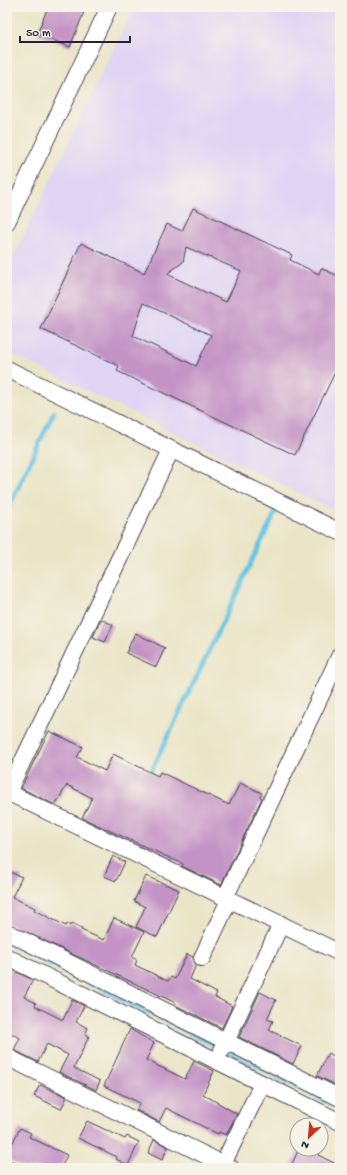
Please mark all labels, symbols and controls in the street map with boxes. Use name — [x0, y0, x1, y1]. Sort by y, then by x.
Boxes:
scale bar — [20, 18, 130, 44]
text: 50 m — [26, 27, 51, 41]
north arrow — [289, 1117, 329, 1157]
text: N — [300, 1137, 311, 1151]

